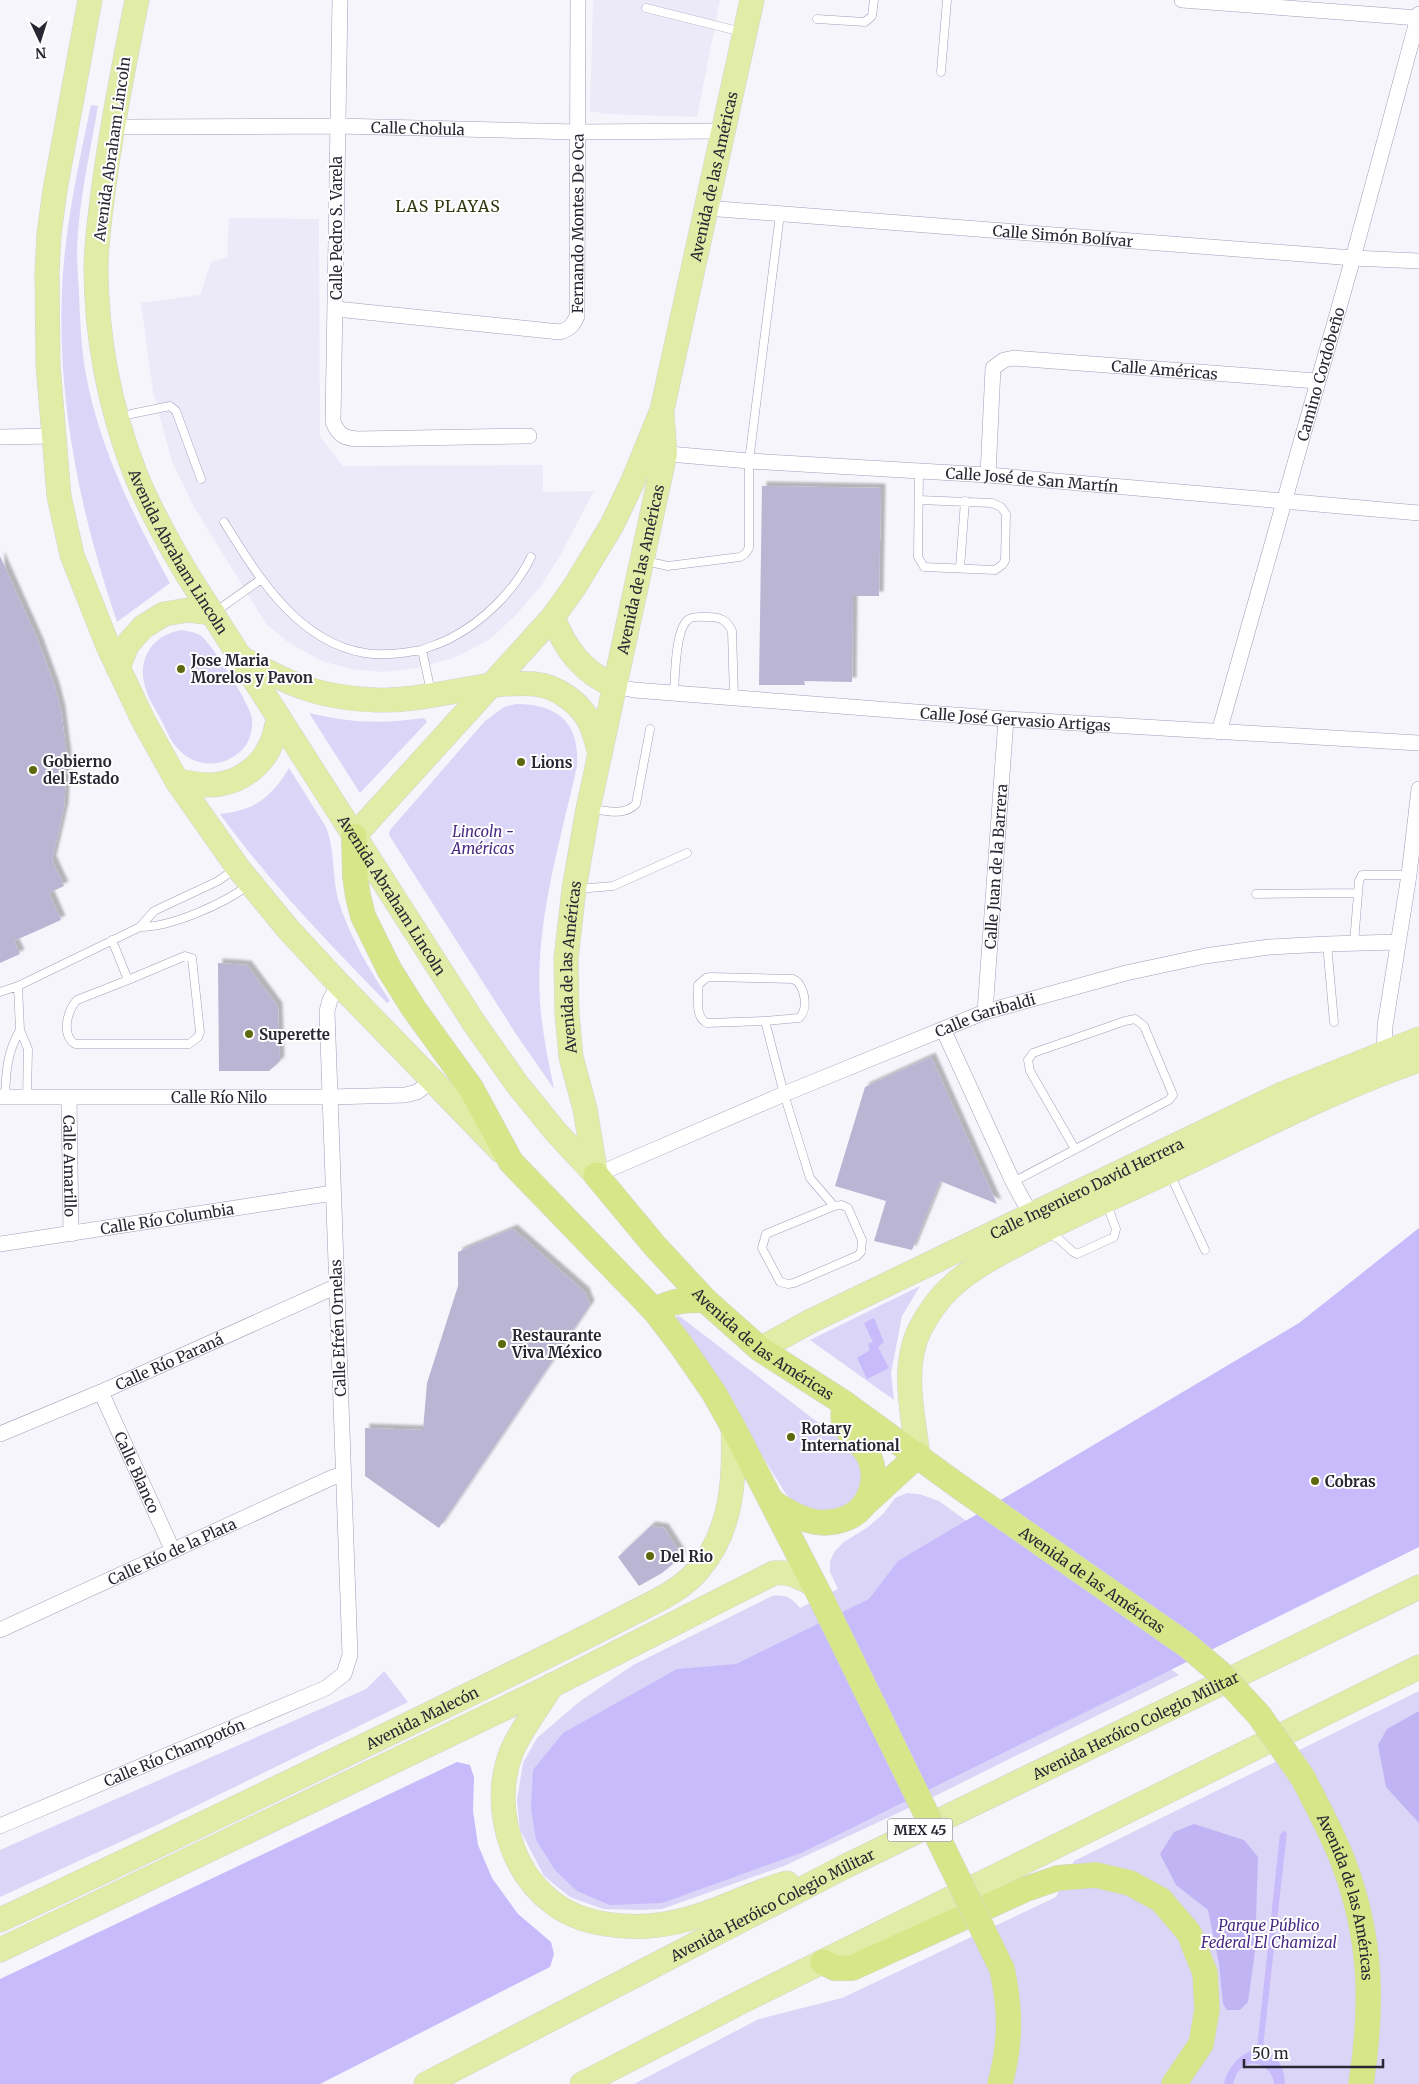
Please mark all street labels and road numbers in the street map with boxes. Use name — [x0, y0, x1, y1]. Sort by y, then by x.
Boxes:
street label: Avenida Abraham Lincoln — [89, 55, 134, 244]
street label: Avenida de las Américas — [685, 90, 741, 264]
street label: Calle Cholula — [371, 117, 465, 139]
street label: Fernando Montes De Oca — [568, 133, 587, 314]
street label: Calle Pedro S. Varela — [327, 156, 346, 300]
street label: Calle Simón Bolívar — [992, 221, 1134, 251]
street label: Camino Cordobeño — [1292, 305, 1348, 443]
street label: Calle Américas — [1111, 356, 1219, 383]
street label: Calle José de San Martín — [945, 463, 1119, 496]
street label: Avenida Abraham Lincoln — [125, 465, 232, 638]
street label: Avenida de las Américas — [612, 482, 668, 657]
street label: Calle José Gervasio Artigas — [919, 703, 1111, 735]
street label: Calle Juan de la Barrera — [980, 783, 1011, 950]
street label: Avenida Abraham Lincoln — [333, 811, 451, 979]
street label: Avenida de las Américas — [557, 879, 585, 1055]
street label: Calle Garibaldi — [932, 989, 1038, 1041]
street label: Calle Río Nilo — [171, 1088, 267, 1107]
street label: Calle Amarillo — [60, 1115, 80, 1217]
street label: Calle Ingeniero David Herrera — [987, 1134, 1186, 1243]
street label: Calle Río Columbia — [99, 1199, 235, 1238]
street label: Calle Efrén Ornelas — [326, 1259, 350, 1397]
street label: Avenida de las Américas — [688, 1283, 838, 1404]
street label: Calle Río Paraná — [112, 1329, 226, 1394]
street label: Calle Blanco — [111, 1428, 164, 1516]
street label: Calle Río de la Plata — [105, 1513, 239, 1589]
street label: Avenida de las Américas — [1015, 1521, 1169, 1637]
street label: Avenida Heróico Colegio Militar — [1028, 1667, 1242, 1784]
street label: Avenida Malecón — [362, 1682, 482, 1753]
street label: Calle Río Champotón — [101, 1714, 247, 1791]
street label: Avenida de las Américas — [1313, 1810, 1377, 1981]
road number: MEX 45 — [888, 1818, 952, 1842]
street label: Avenida Heróico Colegio Militar — [666, 1844, 878, 1966]

